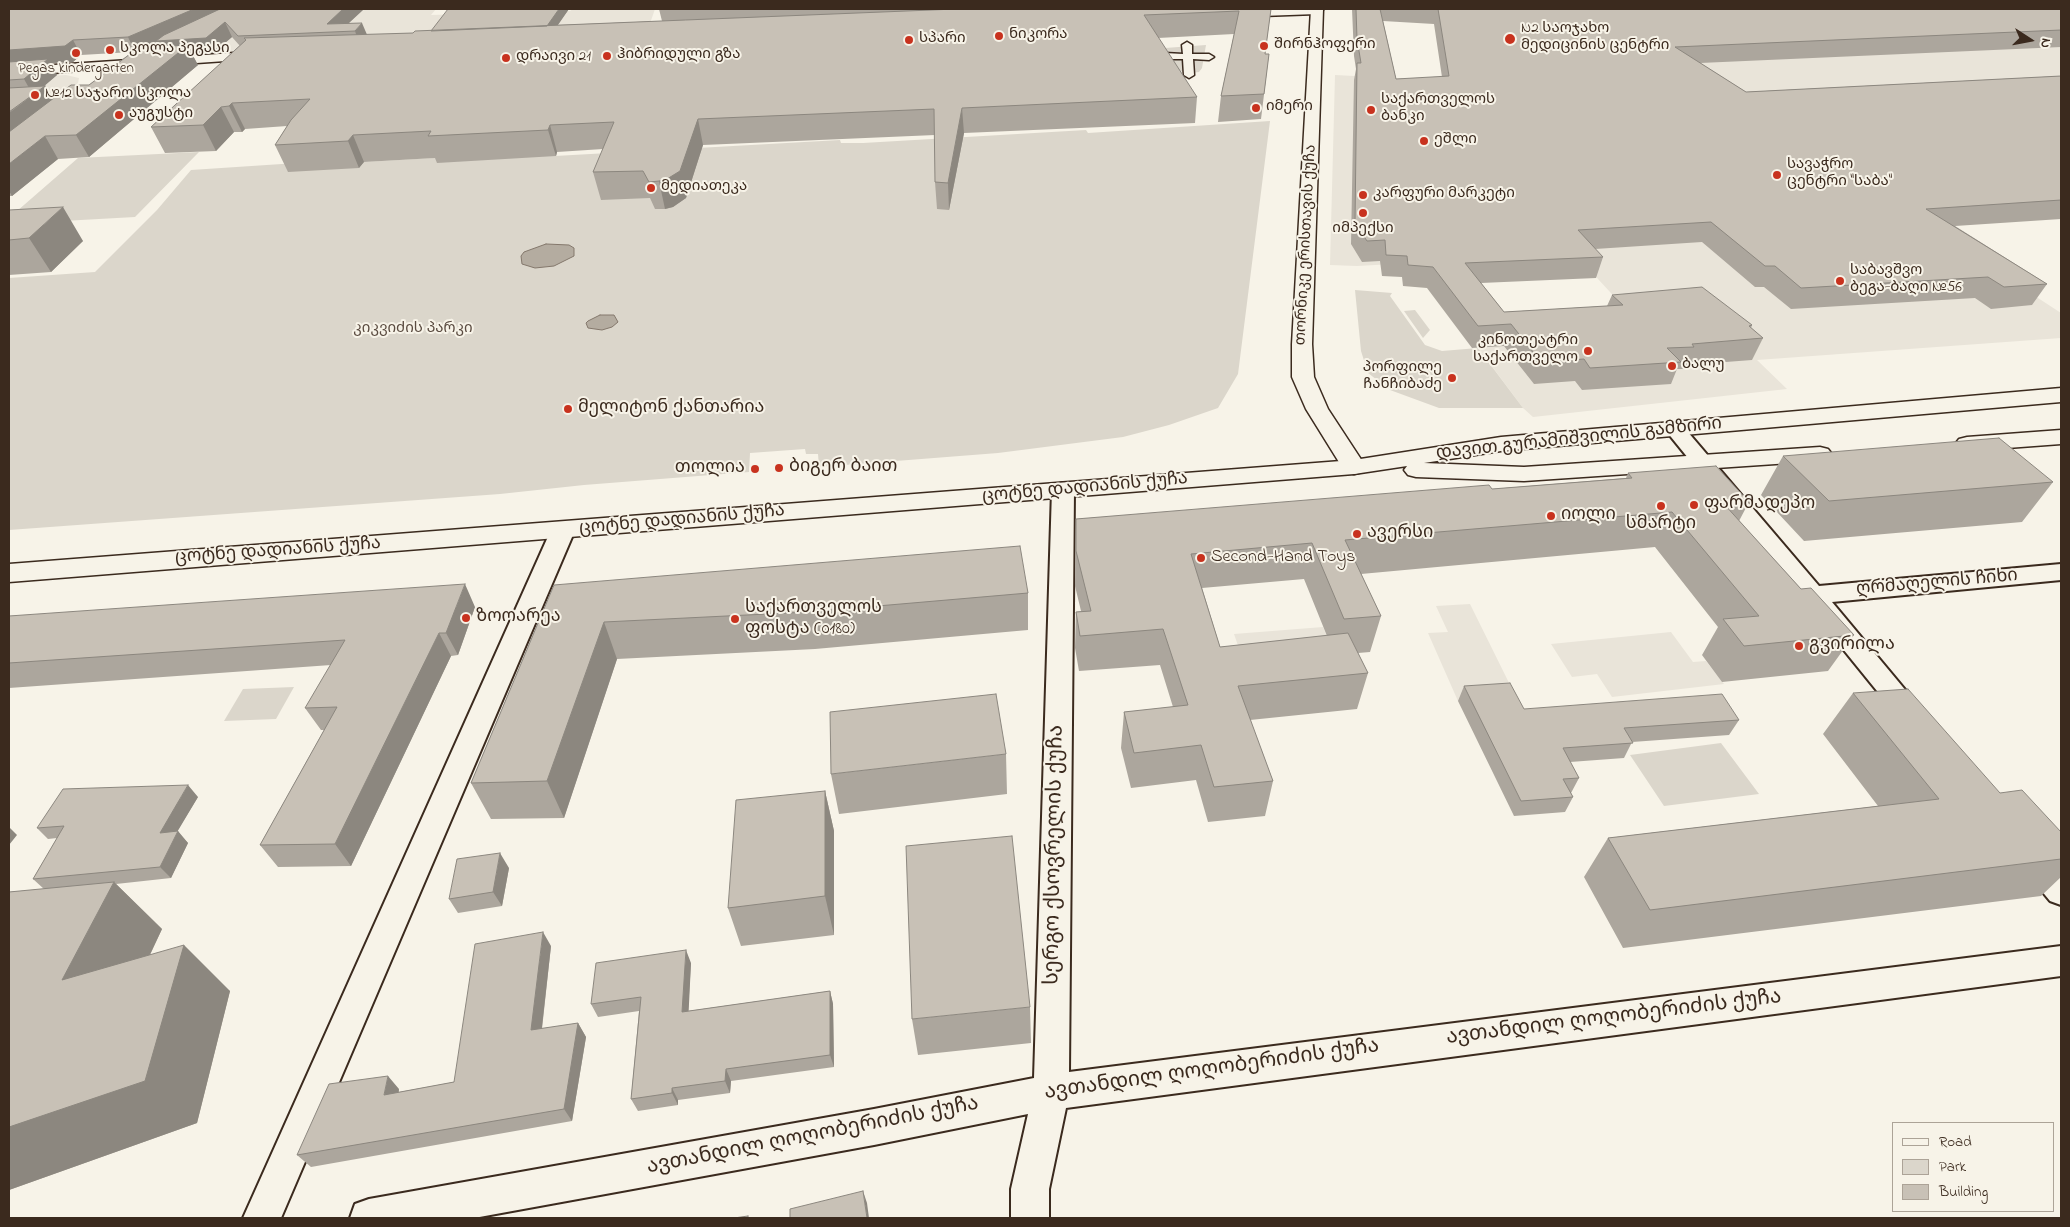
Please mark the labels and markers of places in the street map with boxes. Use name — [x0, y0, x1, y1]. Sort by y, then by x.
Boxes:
place label: N2 საოჯახო მედიცინის ცენტრი — [1521, 21, 1669, 56]
place label: ნიკორა — [1009, 27, 1067, 45]
marker: ნიკორა — [993, 30, 1005, 42]
place label: სპარი — [919, 31, 966, 49]
marker: N2 საოჯახო მედიცინის ცენტრი — [1503, 32, 1517, 46]
marker: სპარი — [903, 34, 915, 46]
place label: შირნჰოფერი — [1274, 37, 1376, 55]
marker: შირნჰოფერი — [1258, 40, 1270, 52]
place label: სკოლა პეგასი — [120, 41, 230, 59]
marker: სკოლა პეგასი — [104, 44, 116, 56]
marker: Pegas kindergarten — [70, 47, 82, 59]
place label: ჰიბრიდული გზა — [617, 47, 740, 65]
place label: დრაივი 21 — [516, 49, 591, 67]
marker: ჰიბრიდული გზა — [601, 50, 613, 62]
marker: დრაივი 21 — [500, 52, 512, 64]
place label: Pegas kindergarten — [18, 61, 134, 79]
place label: №12 საჯარო სკოლა — [45, 86, 191, 104]
marker: №12 საჯარო სკოლა — [29, 89, 41, 101]
place label: საქართველოს ბანკი — [1381, 92, 1495, 127]
place label: იმერი — [1266, 99, 1313, 117]
marker: იმერი — [1250, 102, 1262, 114]
marker: საქართველოს ბანკი — [1365, 104, 1377, 116]
place label: აუგუსტი — [129, 106, 193, 124]
marker: აუგუსტი — [113, 109, 125, 121]
place label: ეშლი — [1434, 132, 1477, 150]
marker: ეშლი — [1418, 135, 1430, 147]
place label: სავაჭრო ცენტრი "საბა" — [1787, 157, 1892, 192]
marker: სავაჭრო ცენტრი "საბა" — [1771, 169, 1783, 181]
place label: მედიათეკა — [661, 179, 747, 197]
marker: მედიათეკა — [645, 182, 657, 194]
place label: კარფური მარკეტი — [1373, 186, 1515, 204]
marker: კარფური მარკეტი — [1357, 189, 1369, 201]
marker: იმპექსი — [1357, 207, 1369, 219]
place label: იმპექსი — [1332, 221, 1394, 239]
place label: საბავშვო ბეგა-ბაღი №56 — [1850, 263, 1962, 298]
marker: საბავშვო ბეგა-ბაღი №56 — [1834, 275, 1846, 287]
place label: კინოთეატრი საქართველო — [1473, 333, 1578, 368]
marker: კინოთეატრი საქართველო — [1582, 345, 1594, 357]
place label: ბალუ — [1682, 357, 1725, 375]
place label: პორფილე ჩანჩიბაძე — [1363, 360, 1442, 395]
marker: ბალუ — [1666, 360, 1678, 372]
marker: პორფილე ჩანჩიბაძე — [1446, 372, 1458, 384]
place label: მელიტონ ქანთარია — [578, 398, 764, 420]
marker: მელიტონ ქანთარია — [562, 403, 574, 415]
place label: ბიგერ ბაით — [789, 457, 897, 479]
place label: თოლია — [675, 458, 745, 480]
marker: ბიგერ ბაით — [773, 462, 785, 474]
marker: თოლია — [749, 463, 761, 475]
place label: ფარმადეპო — [1704, 494, 1815, 516]
marker: ფარმადეპო — [1688, 499, 1700, 511]
marker: სმარტი — [1655, 500, 1667, 512]
place label: იოლი — [1561, 505, 1616, 527]
marker: იოლი — [1545, 510, 1557, 522]
place label: სმარტი — [1626, 514, 1696, 536]
place label: ავერსი — [1367, 523, 1433, 545]
marker: ავერსი — [1351, 528, 1363, 540]
place label: Second-Hand Toys — [1211, 547, 1356, 569]
marker: Second-Hand Toys — [1195, 552, 1207, 564]
place label: საქართველოს ფოსტა (0180) — [745, 598, 882, 640]
place label: ზოოარეა — [476, 607, 561, 629]
marker: ზოოარეა — [460, 612, 472, 624]
marker: საქართველოს ფოსტა (0180) — [729, 613, 741, 625]
place label: გვირილა — [1809, 635, 1895, 657]
marker: გვირილა — [1793, 640, 1805, 652]

